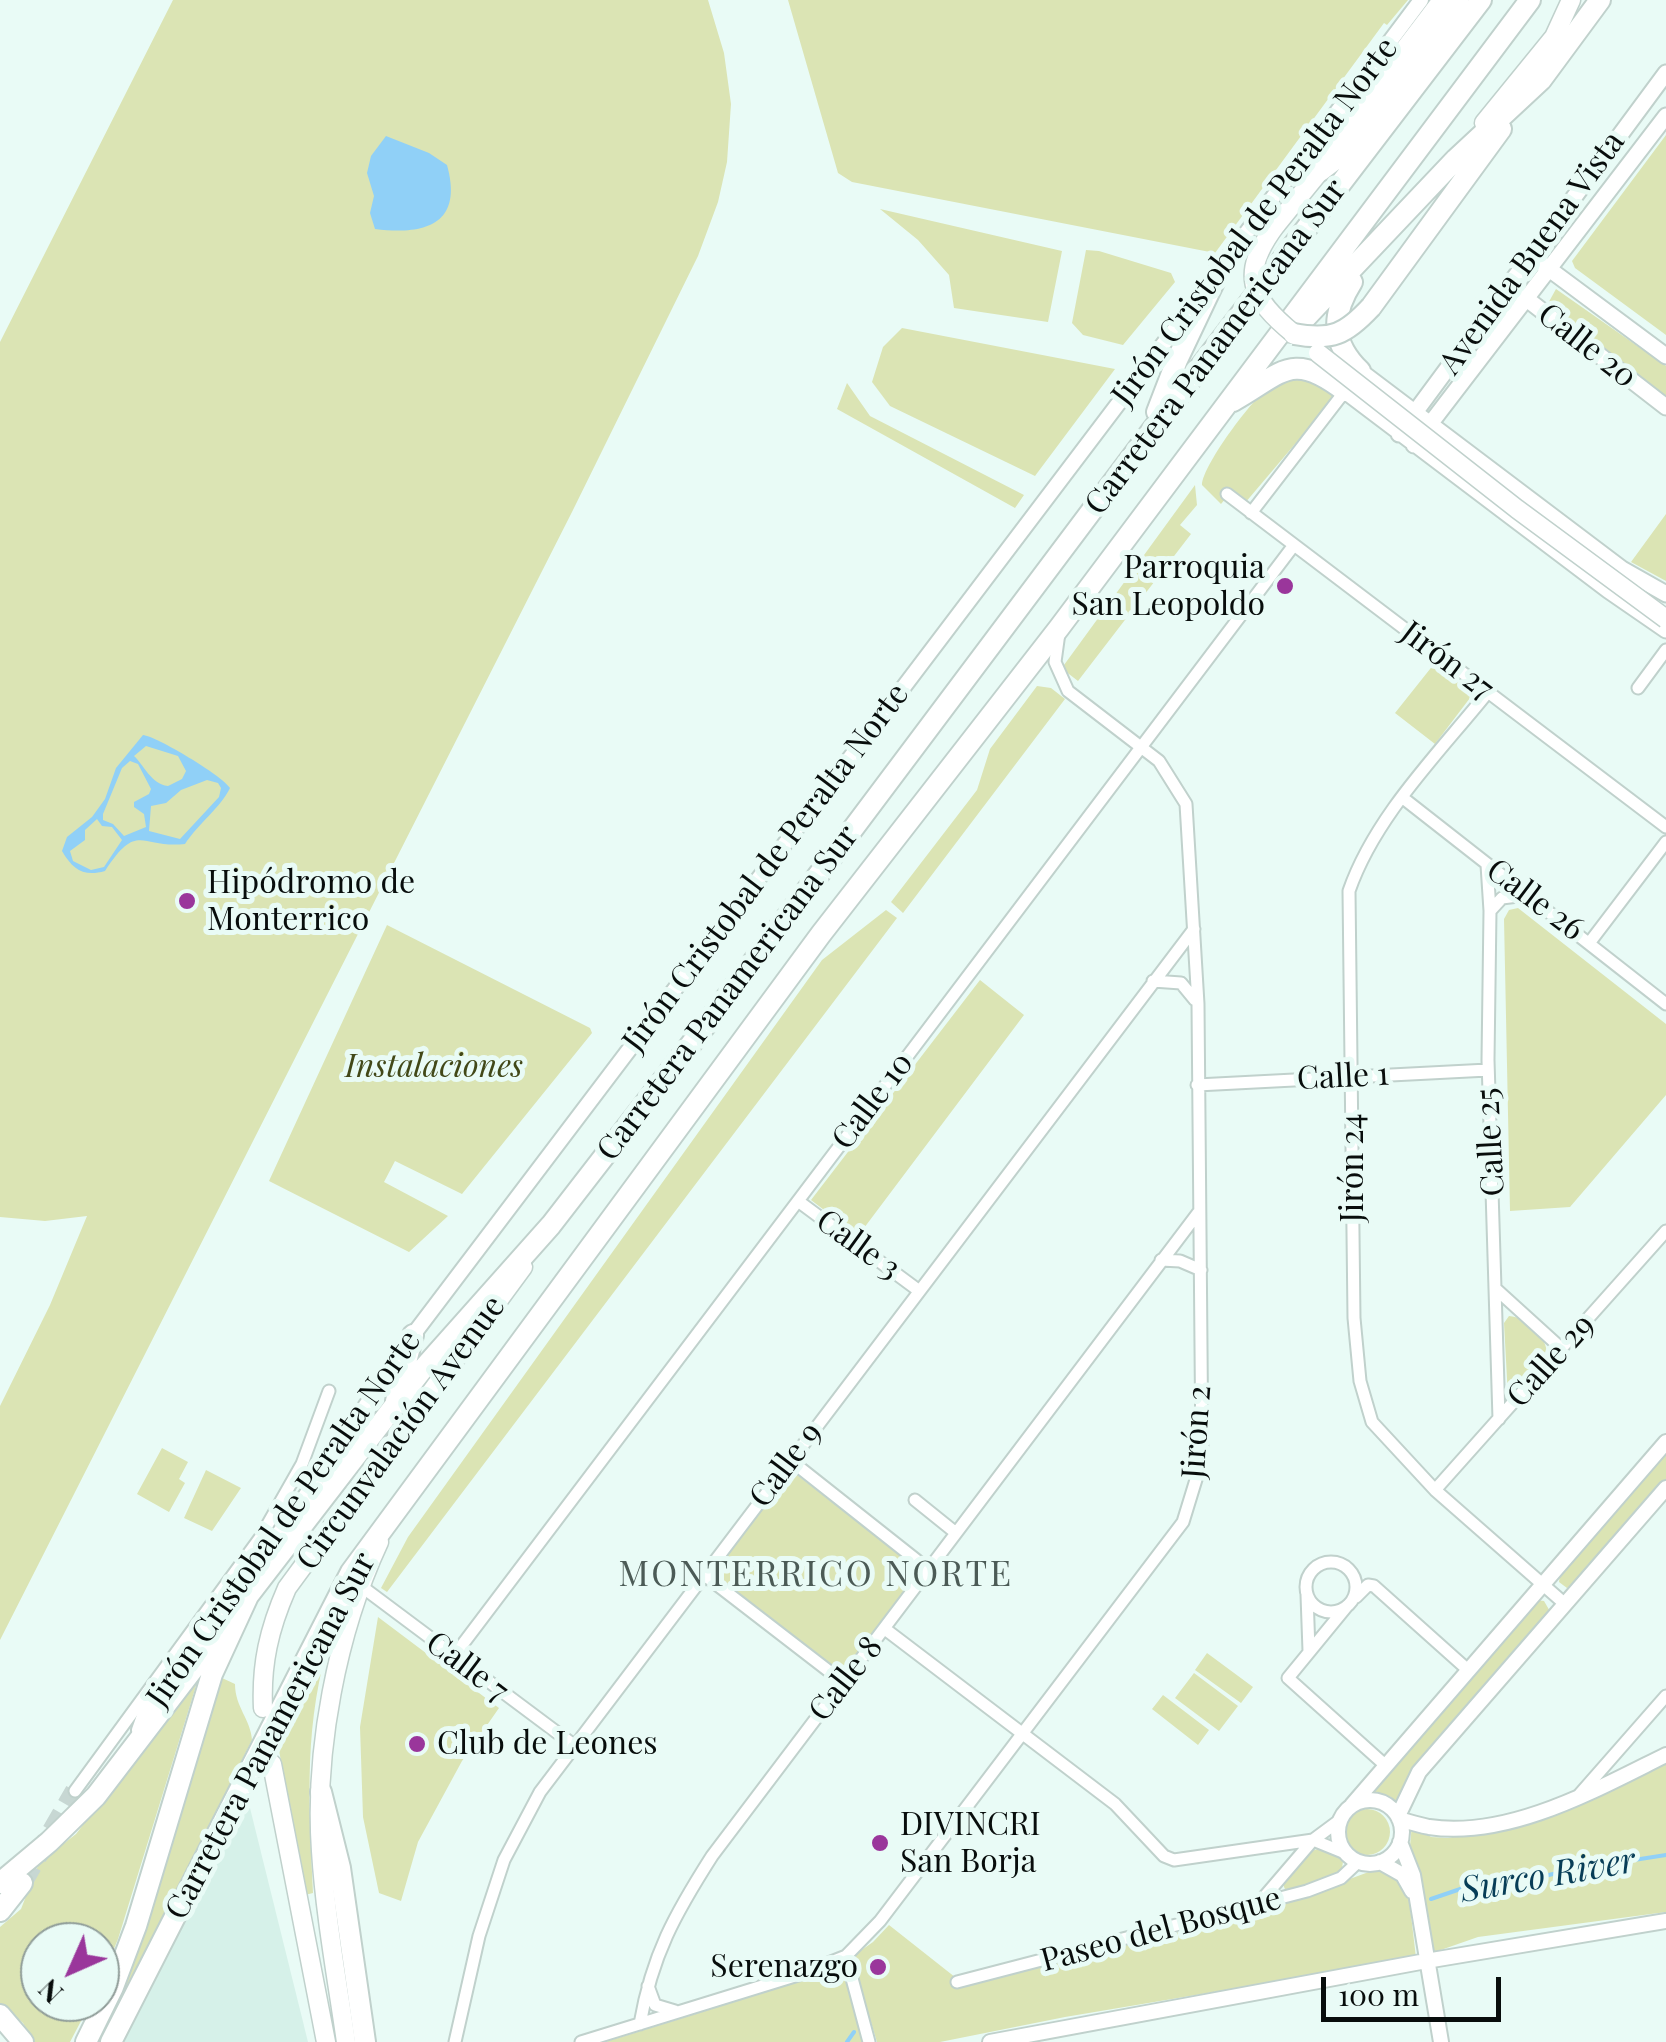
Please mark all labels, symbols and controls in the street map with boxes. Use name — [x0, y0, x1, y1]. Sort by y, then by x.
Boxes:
street label: Jirón Cristobal de Peralta Norte — [1104, 30, 1406, 414]
street label: Avenida Buena Vista — [1431, 124, 1633, 382]
street label: Carretera Panamericana Sur — [1077, 172, 1355, 522]
street label: Calle 20 — [1530, 296, 1644, 396]
place label: Parroquia San Leopoldo — [1071, 549, 1265, 624]
marker: Parroquia San Leopoldo — [1274, 575, 1296, 597]
street label: Jirón 27 — [1393, 614, 1501, 708]
street label: Jirón Cristobal de Peralta Norte — [615, 676, 917, 1060]
street label: Carretera Panamericana Sur — [589, 818, 867, 1168]
street label: Calle 26 — [1479, 851, 1591, 949]
place label: Hipódromo de Monterrico — [207, 864, 415, 939]
marker: Hipódromo de Monterrico — [176, 890, 198, 912]
street label: Calle 10 — [824, 1045, 922, 1157]
park label: Instalaciones — [345, 1048, 523, 1086]
street label: Calle 1 — [1296, 1055, 1390, 1099]
street label: Calle 25 — [1469, 1087, 1513, 1197]
street label: Jirón 24 — [1334, 1114, 1372, 1222]
street label: Calle 3 — [808, 1202, 908, 1288]
street label: Circunvalación Avenue — [289, 1288, 513, 1578]
street label: Calle 29 — [1499, 1307, 1603, 1415]
street label: Jirón Cristobal de Peralta Norte — [139, 1323, 429, 1715]
street label: Jirón 2 — [1175, 1384, 1219, 1480]
street label: Calle 9 — [742, 1415, 830, 1515]
street label: Carretera Panamericana Sur — [158, 1546, 384, 1926]
district label: MONTERRICO NORTE — [619, 1554, 1013, 1596]
street label: Calle 7 — [418, 1624, 516, 1710]
street label: Calle 8 — [801, 1629, 891, 1729]
place label: Club de Leones — [437, 1725, 658, 1763]
marker: Club de Leones — [406, 1733, 428, 1755]
place label: DIVINCRI San Borja — [900, 1806, 1041, 1881]
marker: DIVINCRI San Borja — [869, 1832, 891, 1854]
water label: Surco River — [1457, 1840, 1639, 1912]
street label: Paseo del Bosque — [1037, 1880, 1285, 1980]
north arrow — [20, 1922, 120, 2022]
place label: Serenazgo — [710, 1948, 858, 1986]
marker: Serenazgo — [867, 1956, 889, 1978]
scale bar — [1326, 1957, 1506, 2019]
text: N — [30, 1972, 70, 2012]
text: 100 m — [1338, 1974, 1419, 2014]

